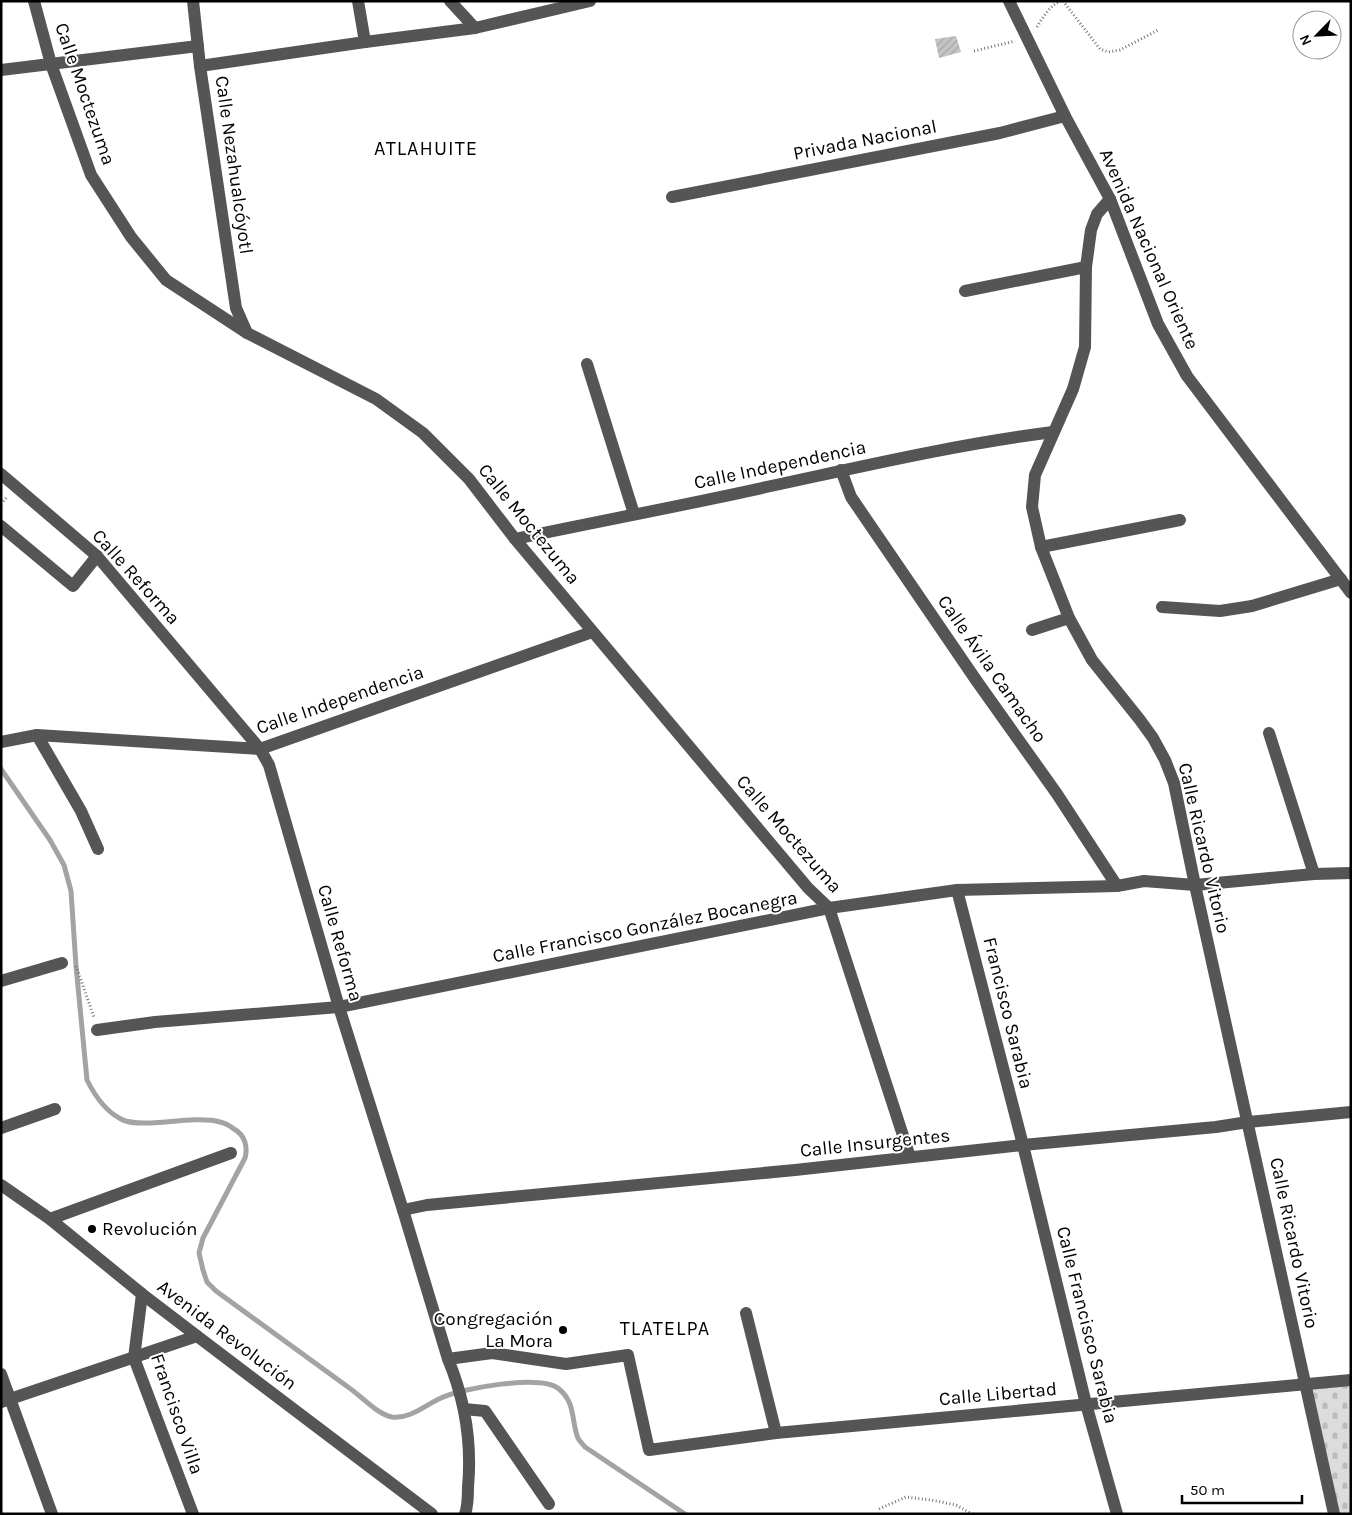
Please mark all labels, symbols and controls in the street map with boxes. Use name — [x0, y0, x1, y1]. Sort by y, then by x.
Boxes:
north arrow — [1292, 10, 1342, 60]
street label: Calle Moctezuma — [50, 20, 120, 168]
text: N — [1296, 32, 1315, 48]
street label: Calle Nezahualcóyotl — [211, 74, 257, 256]
street label: Privada Nacional — [791, 115, 939, 165]
district label: ATLAHUITE — [374, 137, 478, 160]
street label: Avenida Nacional Oriente — [1095, 145, 1203, 353]
street label: Calle Independencia — [692, 436, 868, 494]
street label: Calle Moctezuma — [474, 459, 584, 589]
street label: Calle Reforma — [88, 525, 184, 629]
street label: Calle Ávila Camacho — [933, 590, 1052, 747]
street label: Calle Independencia — [253, 661, 427, 739]
street label: Calle Ricardo Vitorio — [1174, 761, 1234, 935]
street label: Calle Moctezuma — [732, 771, 846, 897]
street label: Calle Reforma — [313, 882, 367, 1004]
street label: Calle Francisco González Bocanegra — [491, 887, 799, 967]
street label: Francisco Sarabia — [979, 935, 1037, 1091]
street label: Calle Insurgentes — [799, 1124, 951, 1162]
street label: Calle Ricardo Vitorio — [1265, 1155, 1323, 1331]
place label: Revolución — [102, 1218, 197, 1240]
marker: Revolución — [86, 1223, 98, 1235]
street label: Calle Francisco Sarabia — [1052, 1224, 1122, 1426]
street label: Avenida Revolución — [153, 1275, 301, 1395]
place label: Congregación La Mora — [434, 1308, 553, 1352]
district label: TLATELPA — [620, 1317, 710, 1340]
marker: Congregación La Mora — [557, 1324, 569, 1336]
street label: Francisco Villa — [146, 1351, 208, 1477]
street label: Calle Libertad — [938, 1378, 1058, 1410]
scale bar — [1182, 1472, 1302, 1504]
text: 50 m — [1190, 1481, 1225, 1499]

